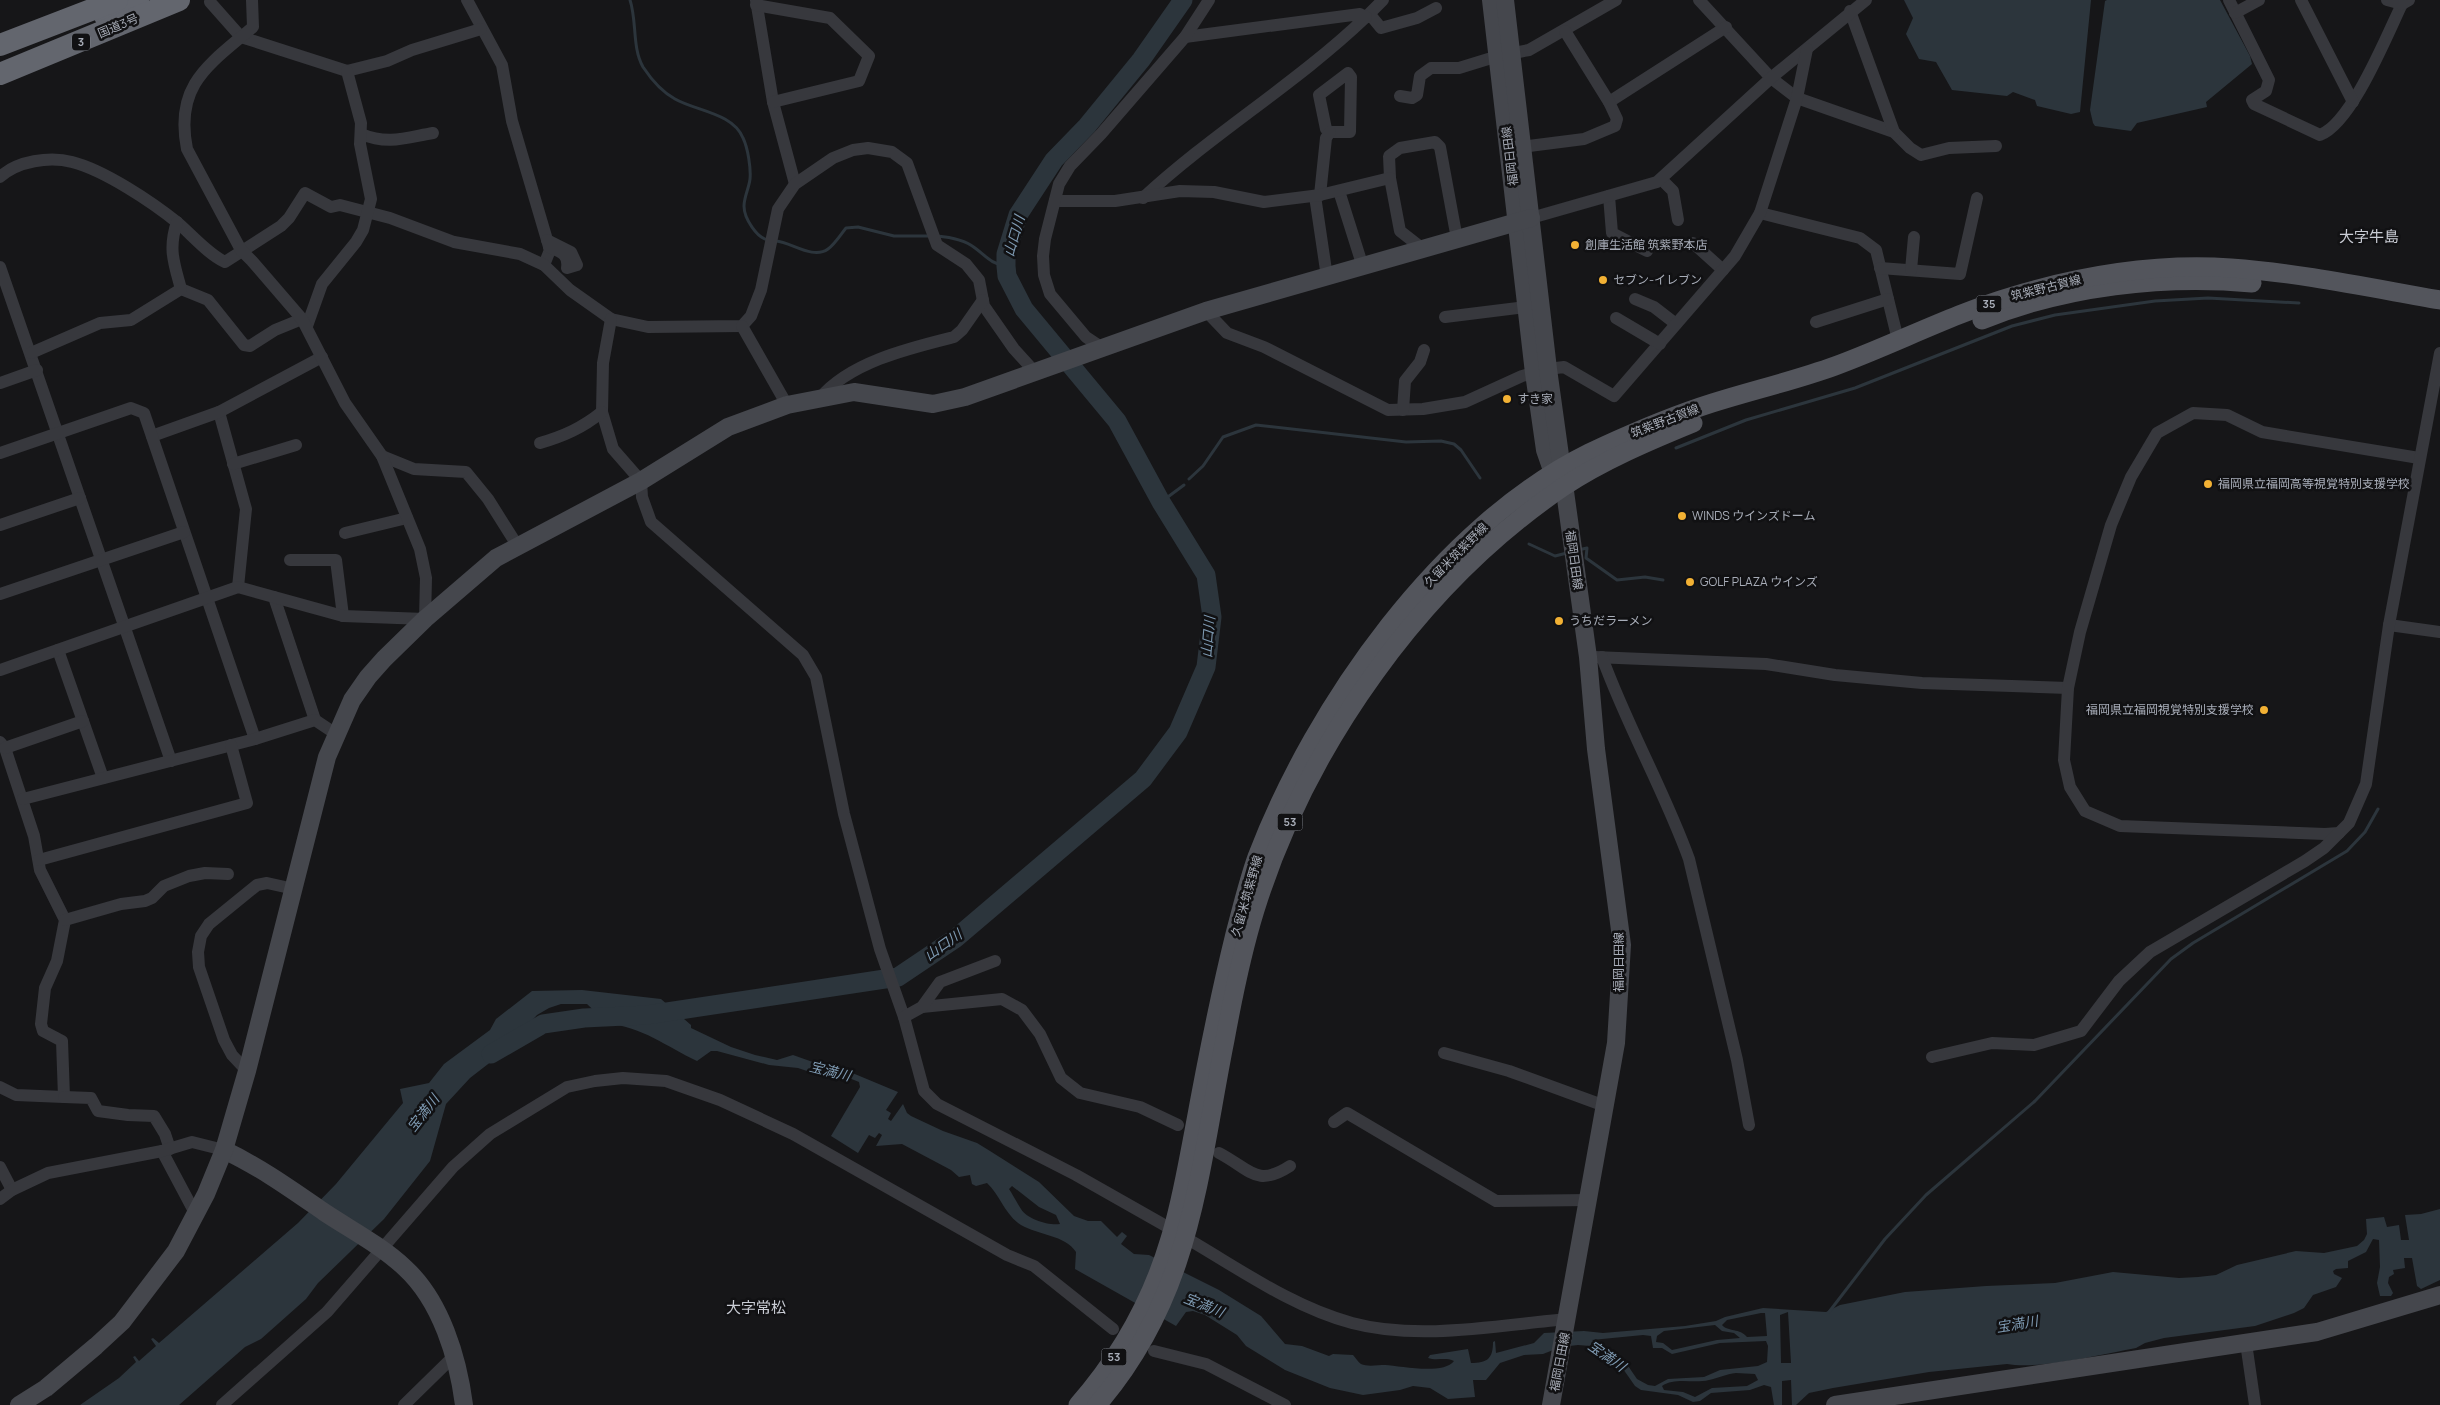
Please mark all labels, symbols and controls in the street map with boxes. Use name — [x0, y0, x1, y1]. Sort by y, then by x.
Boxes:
street label: 国道3号 — [95, 9, 141, 42]
road number: 3 — [72, 34, 90, 51]
street label: 福岡日田線 — [1497, 125, 1522, 187]
water label: 山口川 — [999, 211, 1029, 259]
district label: 大字牛島 — [2339, 226, 2399, 247]
place label: 創庫生活館 筑紫野本店 — [1585, 236, 1707, 253]
marker: 創庫生活館 筑紫野本店 — [1569, 239, 1581, 251]
place label: セブン-イレブン — [1613, 271, 1702, 288]
street label: 筑紫野古賀線 — [2009, 271, 2083, 304]
marker: セブン-イレブン — [1597, 274, 1609, 286]
road number: 35 — [1976, 296, 2002, 312]
place label: すき家 — [1517, 390, 1553, 407]
marker: すき家 — [1501, 393, 1513, 405]
street label: 筑紫野古賀線 — [1628, 400, 1701, 441]
place label: 福岡県立福岡高等視覚特別支援学校 — [2218, 475, 2410, 492]
marker: 福岡県立福岡高等視覚特別支援学校 — [2202, 478, 2214, 490]
place label: WINDS ウインズドーム — [1692, 507, 1816, 524]
marker: WINDS ウインズドーム — [1676, 510, 1688, 522]
street label: 久留米筑紫野線 — [1420, 519, 1491, 590]
street label: 福岡日田線 — [1562, 529, 1587, 591]
place label: GOLF PLAZA ウインズ — [1700, 573, 1818, 590]
marker: GOLF PLAZA ウインズ — [1684, 576, 1696, 588]
place label: うちだラーメン — [1569, 612, 1653, 629]
water label: 山口川 — [1196, 613, 1219, 659]
marker: うちだラーメン — [1553, 615, 1565, 627]
place label: 福岡県立福岡視覚特別支援学校 — [2086, 701, 2254, 718]
marker: 福岡県立福岡視覚特別支援学校 — [2258, 704, 2270, 716]
road number: 53 — [1278, 814, 1302, 830]
street label: 久留米筑紫野線 — [1227, 853, 1266, 939]
water label: 山口川 — [920, 924, 967, 964]
street label: 福岡日田線 — [1610, 932, 1627, 992]
water label: 宝満川 — [807, 1056, 855, 1085]
water label: 宝満川 — [402, 1089, 444, 1135]
water label: 宝満川 — [1181, 1288, 1229, 1322]
district label: 大字常松 — [726, 1297, 786, 1318]
water label: 宝満川 — [1995, 1311, 2041, 1336]
street label: 福岡日田線 — [1545, 1331, 1574, 1393]
water label: 宝満川 — [1585, 1336, 1632, 1377]
road number: 53 — [1102, 1348, 1126, 1365]

